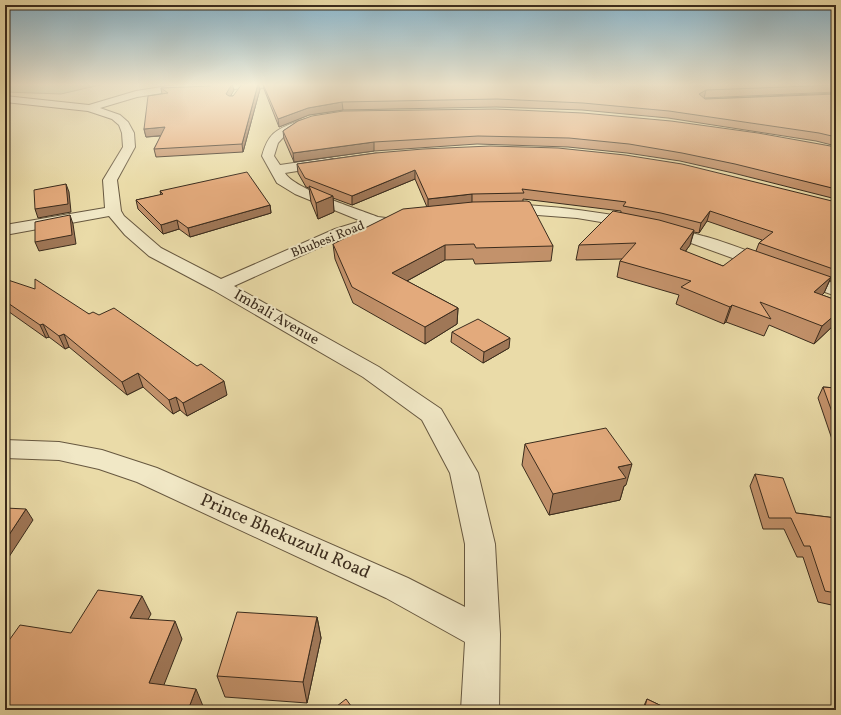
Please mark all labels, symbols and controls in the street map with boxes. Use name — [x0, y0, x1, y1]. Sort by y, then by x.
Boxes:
street label: Bhubesi Road — [289, 217, 367, 263]
street label: Imbali Avenue — [229, 285, 323, 351]
street label: Prince Bhekuzulu Road — [196, 488, 374, 586]

